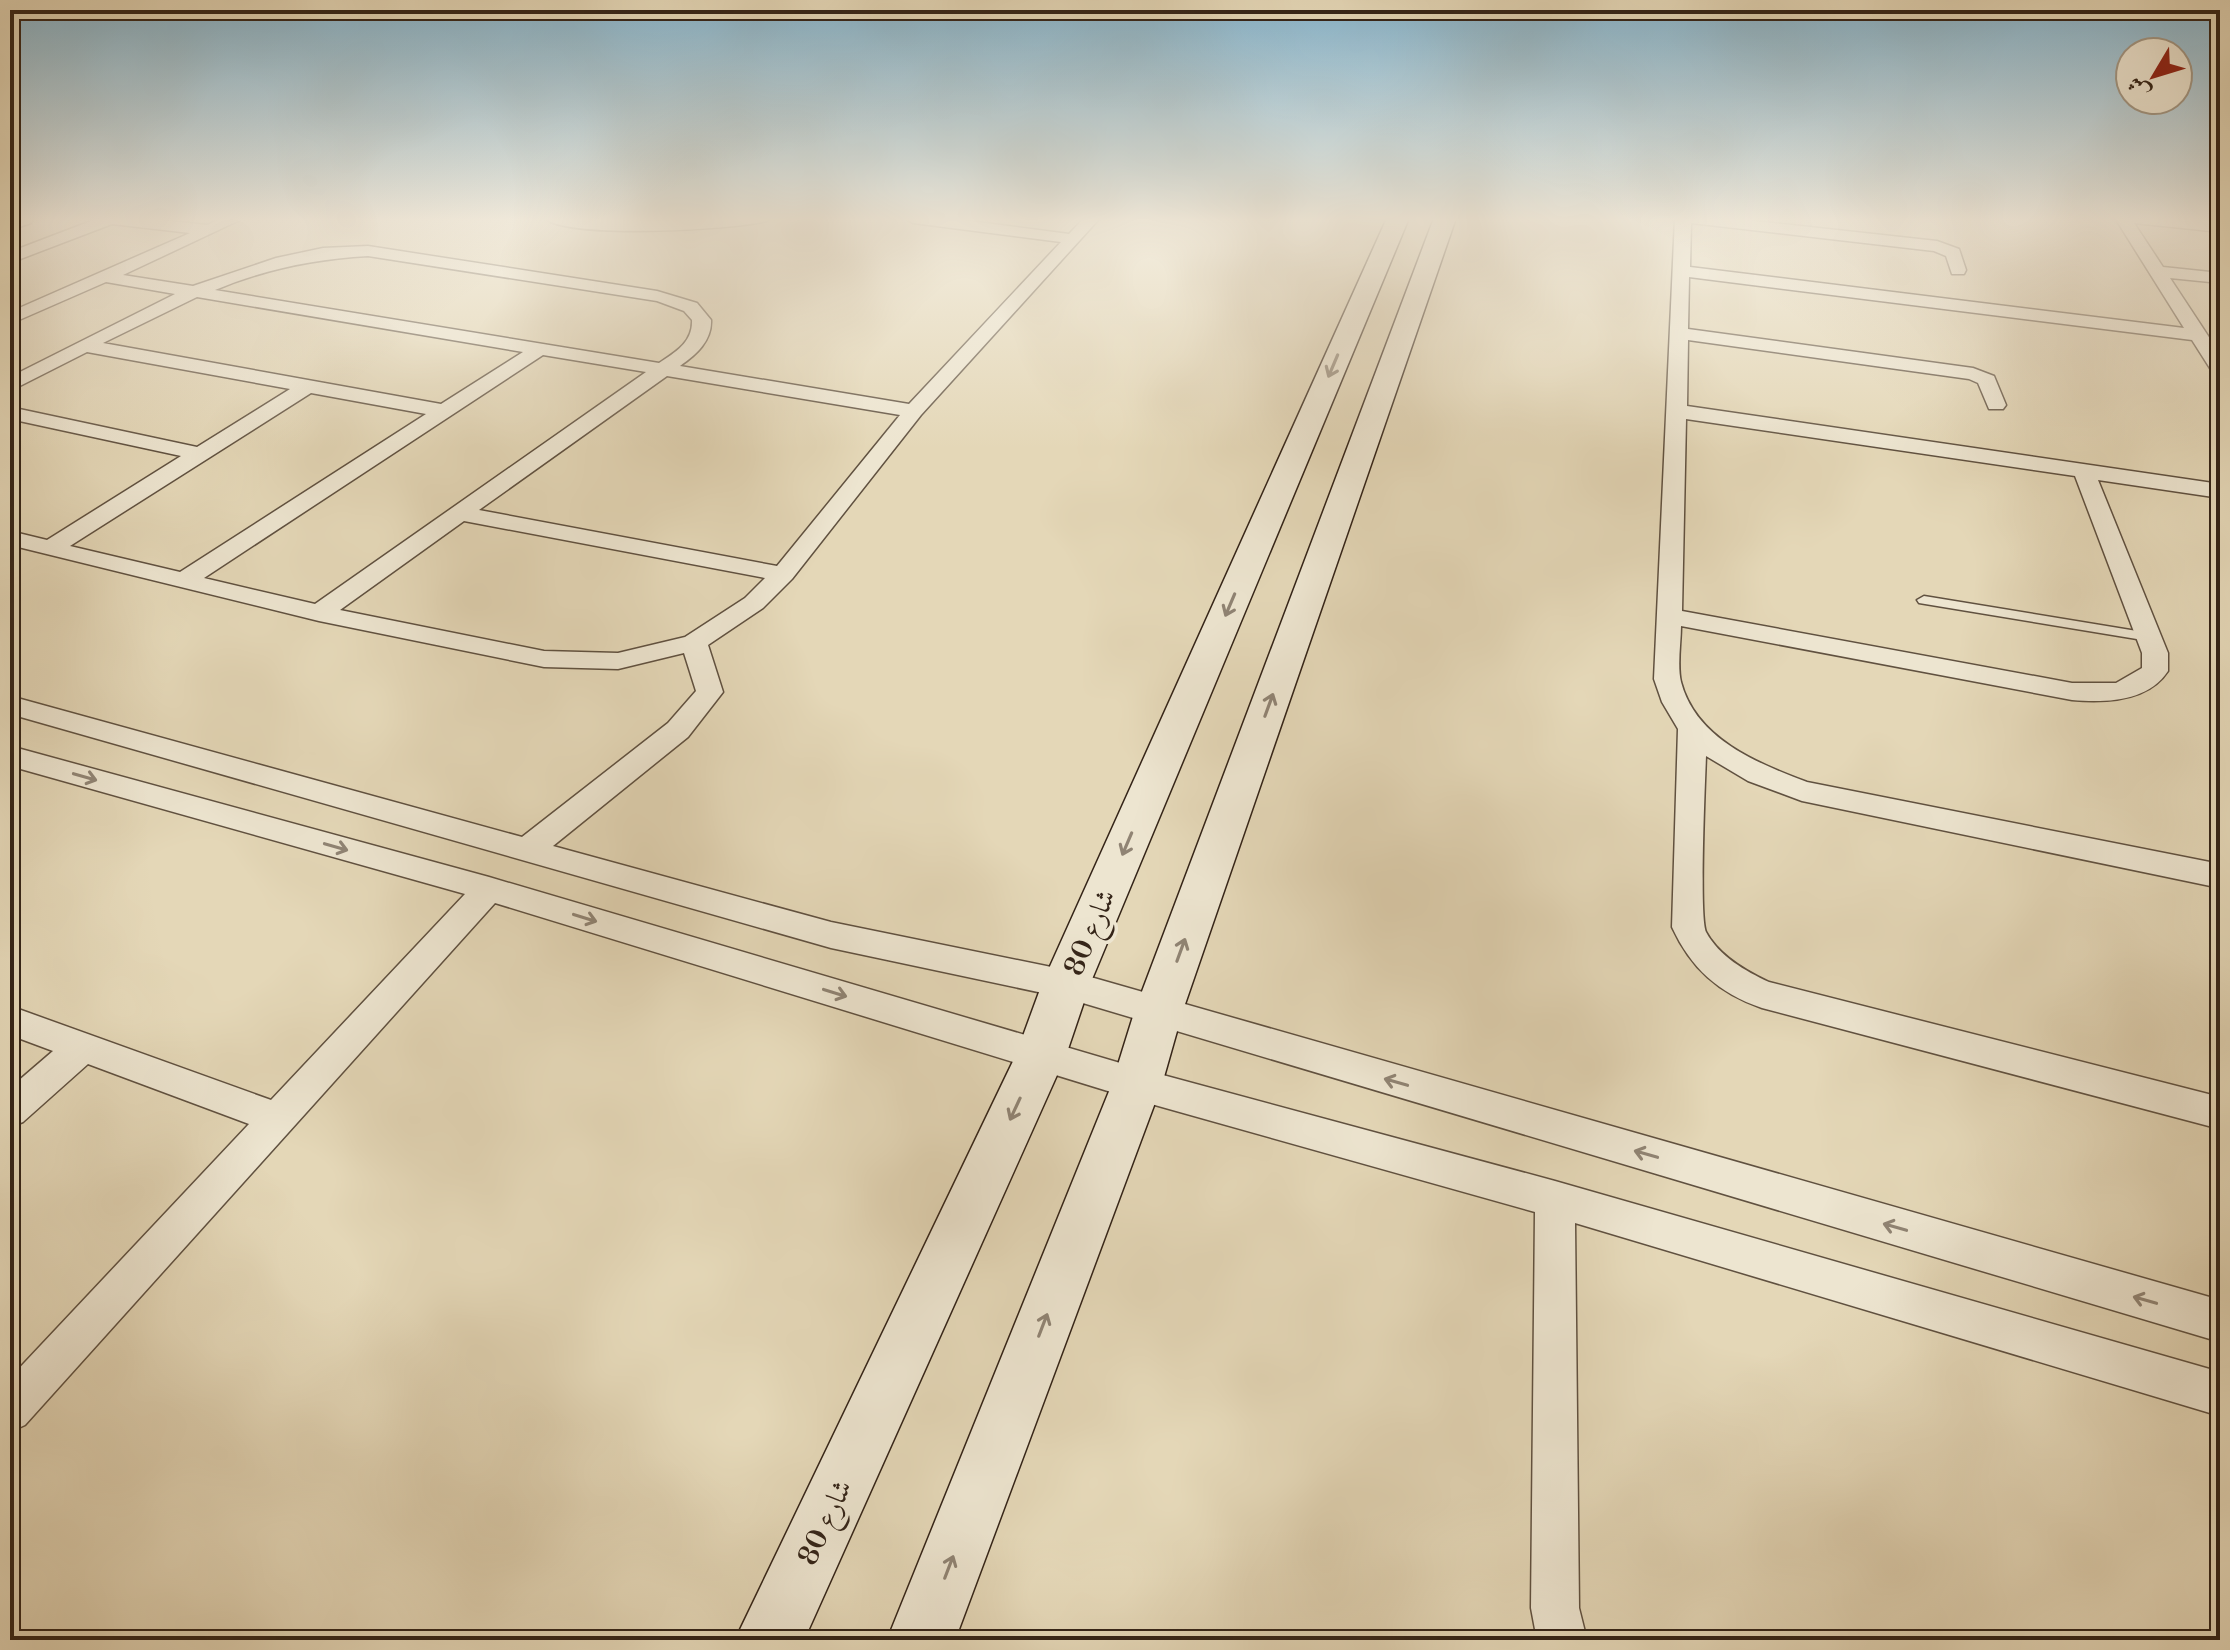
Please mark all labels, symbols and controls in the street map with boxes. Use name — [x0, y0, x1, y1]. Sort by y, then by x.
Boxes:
north arrow — [2114, 36, 2194, 116]
text: ش — [2122, 70, 2157, 104]
one-way arrow — [1325, 354, 1340, 378]
one-way arrow — [1222, 592, 1237, 617]
one-way arrow — [1263, 693, 1277, 718]
one-way arrow — [72, 770, 98, 785]
one-way arrow — [1119, 832, 1134, 856]
one-way arrow — [322, 840, 348, 855]
street label: شارع 80 — [1057, 884, 1129, 983]
one-way arrow — [572, 911, 598, 926]
one-way arrow — [1175, 938, 1189, 962]
one-way arrow — [821, 986, 847, 1001]
one-way arrow — [1384, 1074, 1410, 1089]
one-way arrow — [1007, 1097, 1022, 1121]
one-way arrow — [1633, 1146, 1659, 1161]
one-way arrow — [1883, 1219, 1909, 1234]
one-way arrow — [2133, 1291, 2159, 1306]
one-way arrow — [1037, 1313, 1051, 1338]
street label: شارع 80 — [790, 1474, 865, 1573]
one-way arrow — [943, 1555, 957, 1580]

